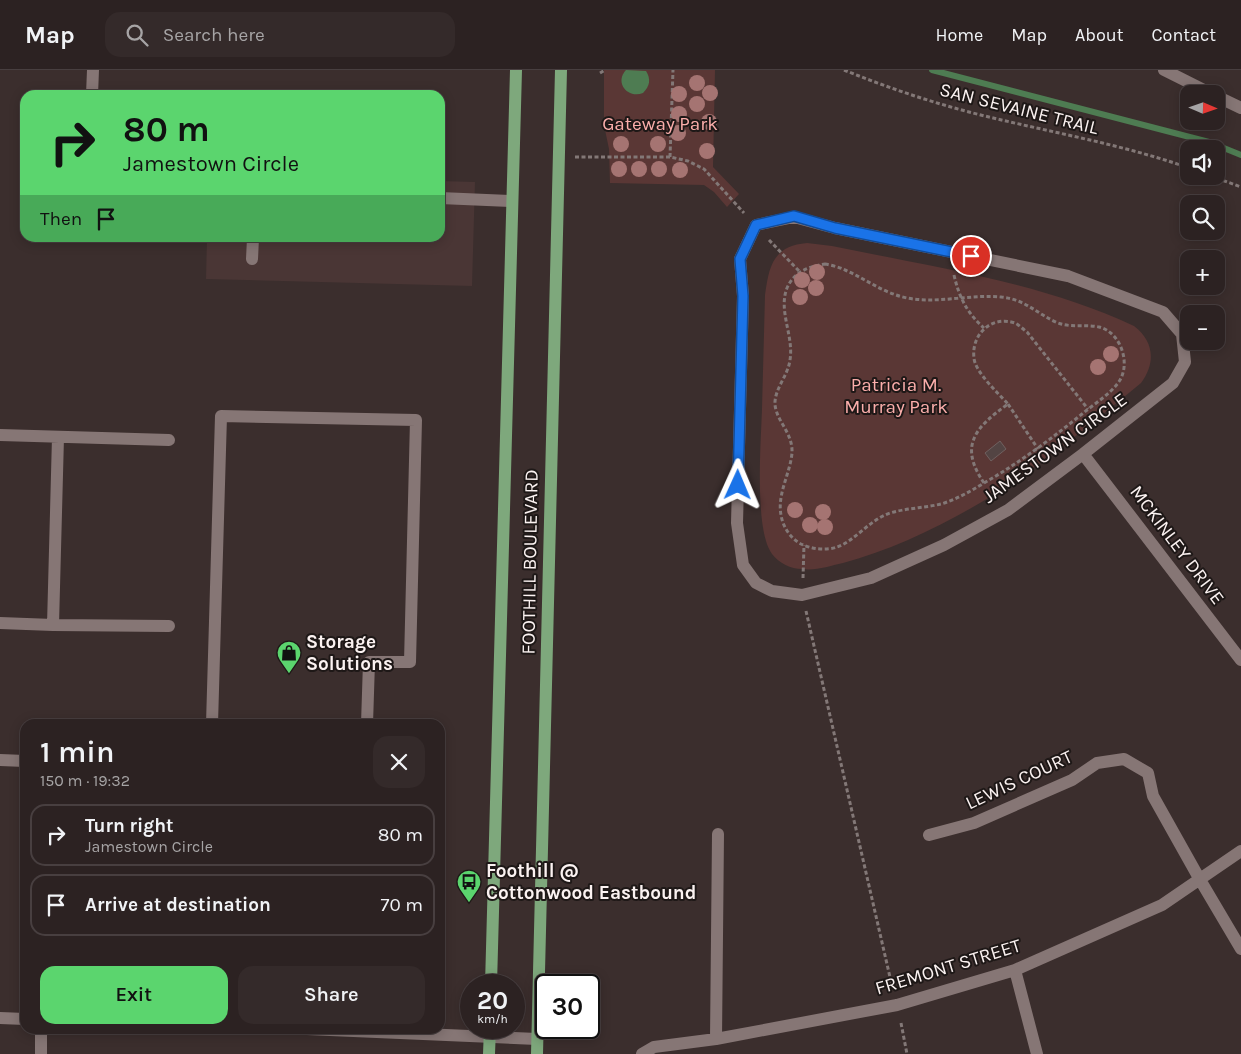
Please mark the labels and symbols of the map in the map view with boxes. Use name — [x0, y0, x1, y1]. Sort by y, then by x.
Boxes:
street label: SAN SEVAINE TRAIL — [937, 79, 1101, 139]
north arrow — [1180, 85, 1225, 130]
park label: Gateway Park — [602, 113, 718, 135]
pin — [950, 235, 992, 277]
park label: Patricia M. Murray Park — [844, 374, 948, 418]
street label: JAMESTOWN CIRCLE — [979, 388, 1131, 508]
position arrow — [711, 458, 763, 510]
street label: FOOTHILL BOULEVARD — [517, 469, 543, 655]
street label: MCKINLEY DRIVE — [1125, 481, 1229, 609]
place label: Storage Solutions — [306, 631, 393, 675]
shop icon: Storage Solutions — [276, 640, 302, 674]
street label: LEWIS COURT — [962, 745, 1076, 814]
place label: Foothill @ Cottonwood Eastbound — [486, 860, 696, 904]
bus stop icon: Foothill @ Cottonwood Eastbound — [456, 869, 482, 903]
street label: FREMONT STREET — [873, 934, 1024, 1000]
speed limit sign: 30 — [535, 974, 600, 1039]

